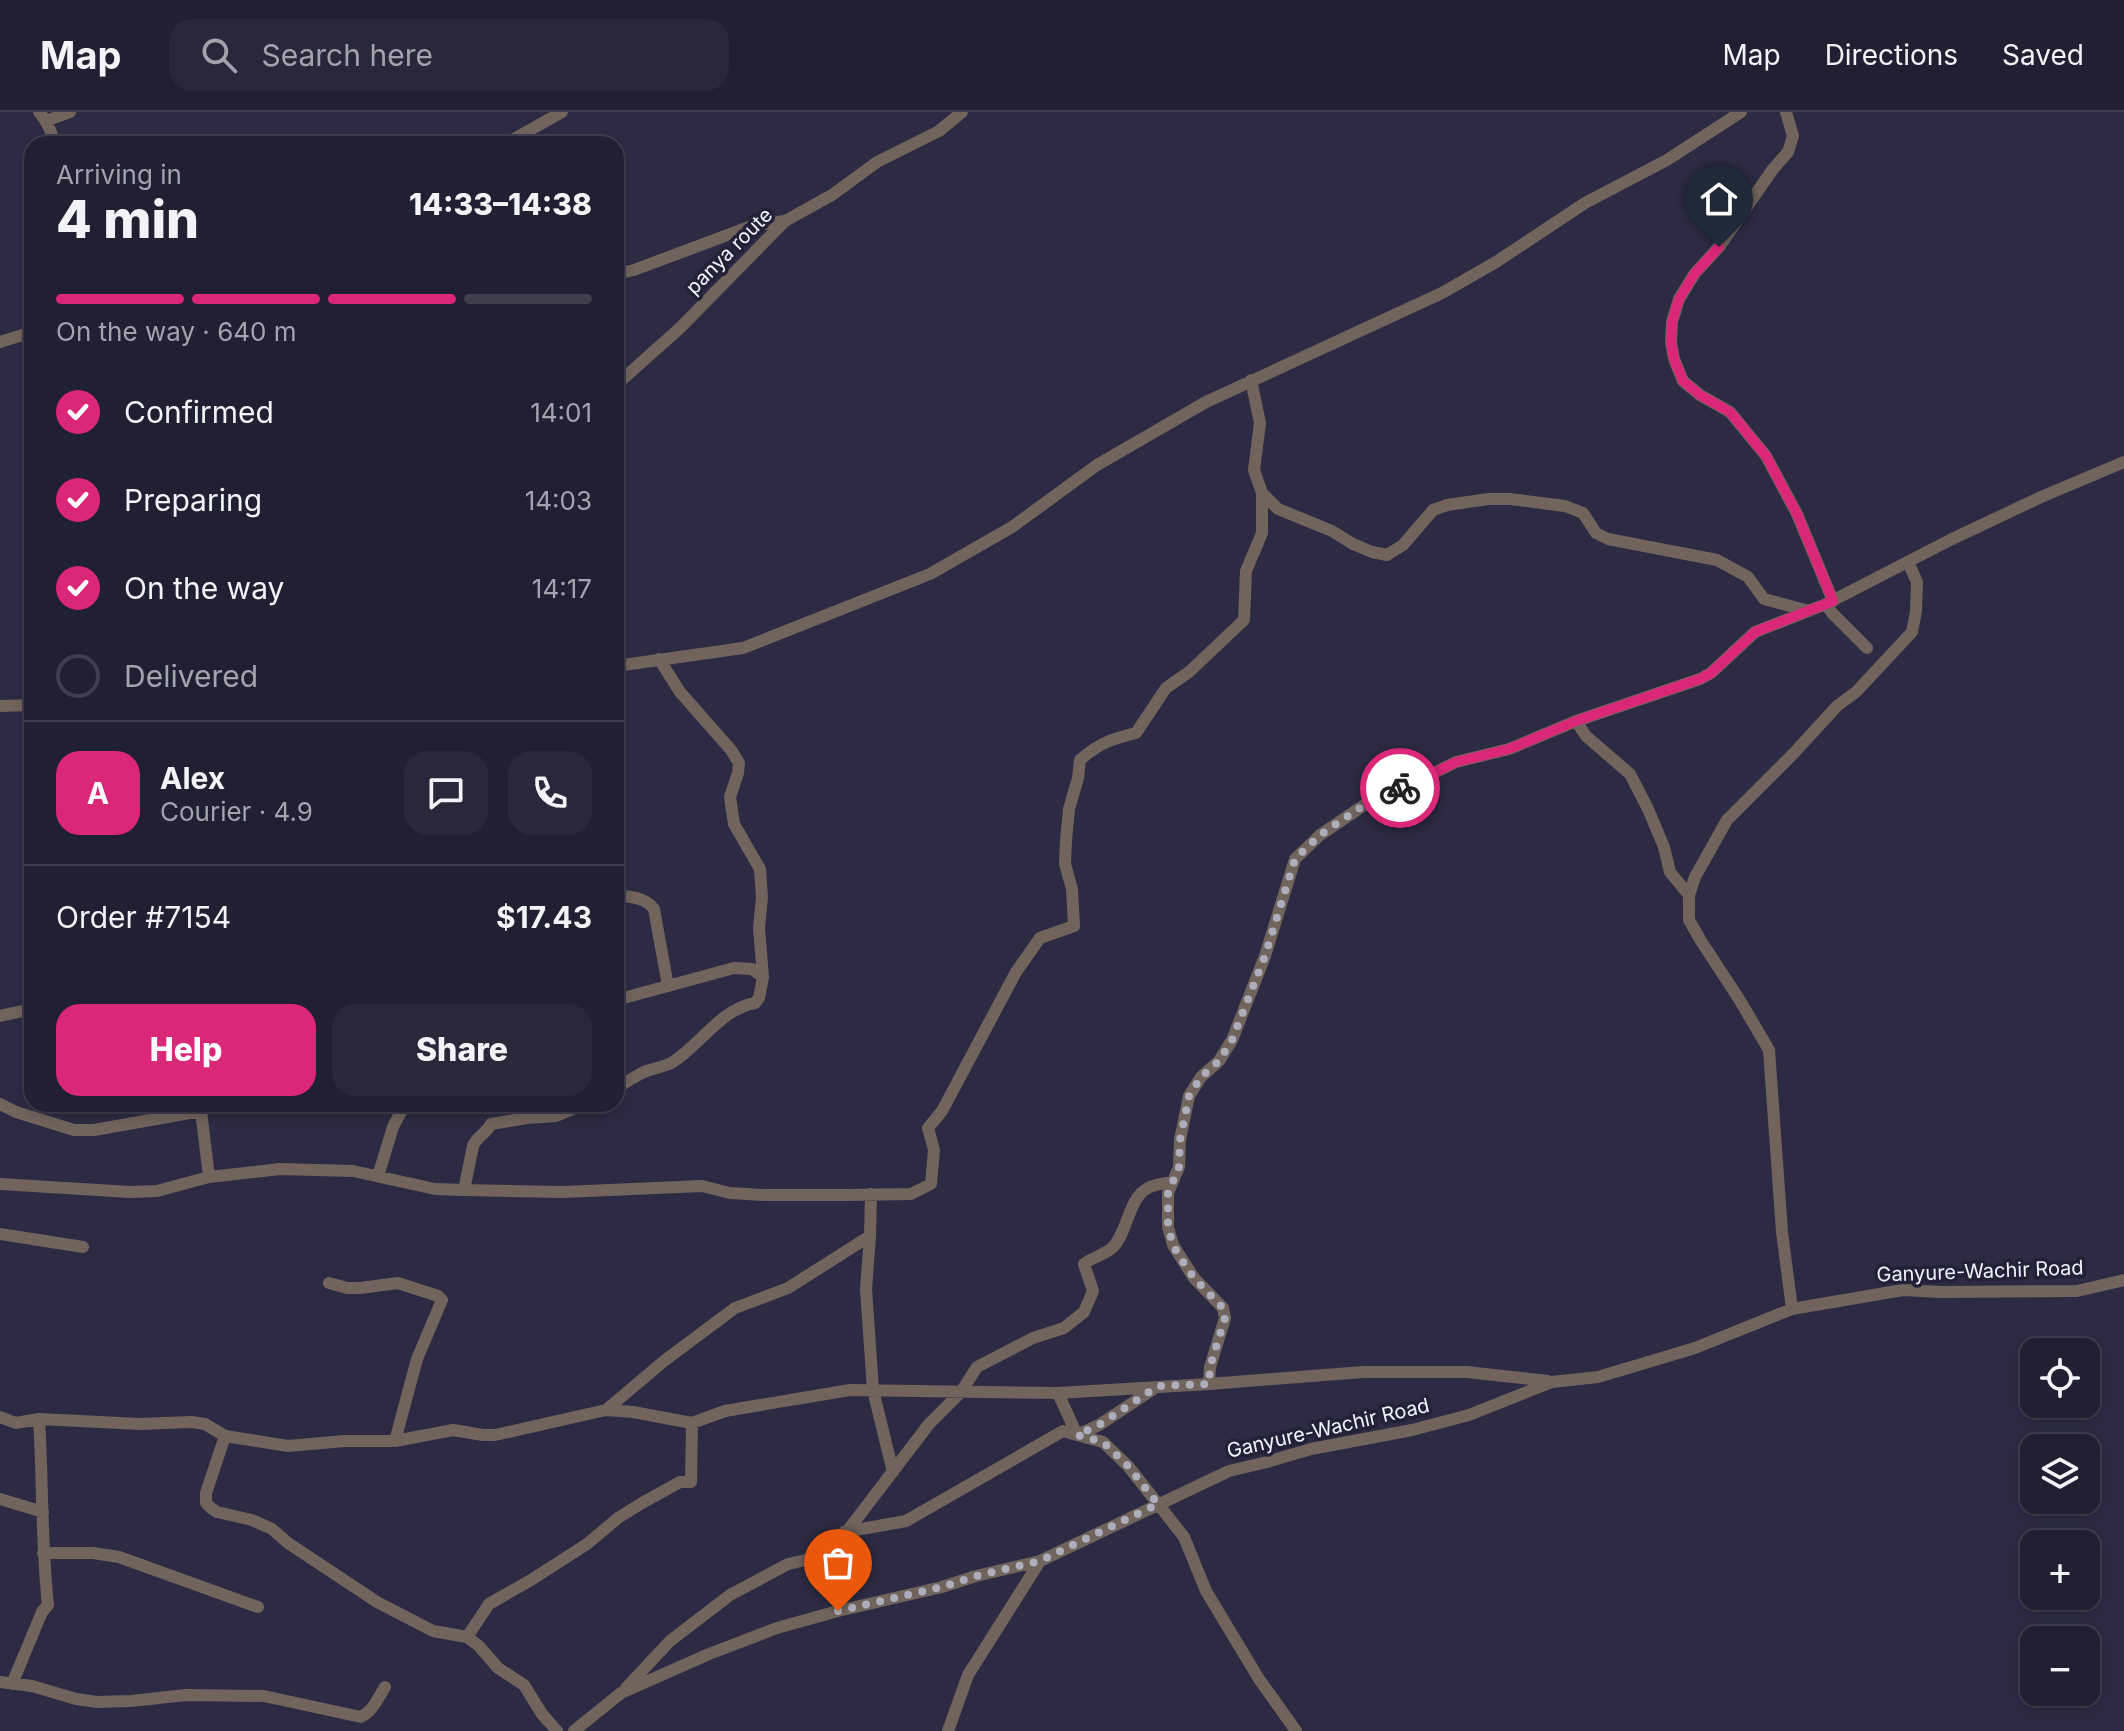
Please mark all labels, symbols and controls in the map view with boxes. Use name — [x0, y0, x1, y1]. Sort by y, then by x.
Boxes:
search box — [169, 19, 729, 91]
text: Map — [40, 32, 121, 78]
icon: search — [197, 33, 241, 77]
text: Search here — [261, 37, 433, 73]
text: Map — [1722, 38, 1781, 72]
text: Directions — [1825, 38, 1958, 72]
text: Saved — [2002, 38, 2084, 72]
text: Arriving in — [56, 159, 182, 190]
pin — [1685, 165, 1753, 247]
icon: home — [1697, 177, 1741, 221]
text: 14:33–14:38 — [409, 186, 592, 222]
text: 4 min — [56, 188, 199, 251]
street label: panya route — [681, 203, 777, 299]
text: On the way · 640 m — [56, 316, 297, 347]
icon: check — [56, 390, 100, 434]
text: Confirmed — [124, 394, 274, 430]
text: 14:01 — [530, 397, 592, 428]
icon: check — [56, 478, 100, 522]
text: Preparing — [124, 482, 262, 518]
text: 14:03 — [525, 485, 592, 516]
icon: check — [56, 566, 100, 610]
text: On the way — [124, 570, 284, 606]
text: 14:17 — [532, 573, 592, 604]
text: Delivered — [124, 658, 258, 694]
courier — [1360, 748, 1440, 828]
button: chat — [404, 751, 488, 835]
button: phone — [508, 751, 592, 835]
text: Alex — [160, 760, 225, 796]
icon: bike — [1378, 766, 1422, 810]
text: A — [87, 775, 109, 811]
text: Courier · 4.9 — [160, 796, 313, 827]
text: Order #7154 — [56, 899, 231, 935]
text: $17.43 — [496, 899, 592, 935]
button: Help — [56, 1004, 316, 1096]
button: Share — [332, 1004, 592, 1096]
street label: Ganyure-Wachir Road — [1876, 1255, 2084, 1287]
map controls — [2020, 1338, 2100, 1706]
button: locate — [2020, 1338, 2100, 1418]
street label: Ganyure-Wachir Road — [1224, 1393, 1432, 1463]
button: layers — [2020, 1434, 2100, 1514]
pin — [804, 1529, 872, 1611]
button: + — [2020, 1530, 2100, 1610]
icon: bag — [816, 1541, 860, 1585]
button: − — [2020, 1626, 2100, 1706]

